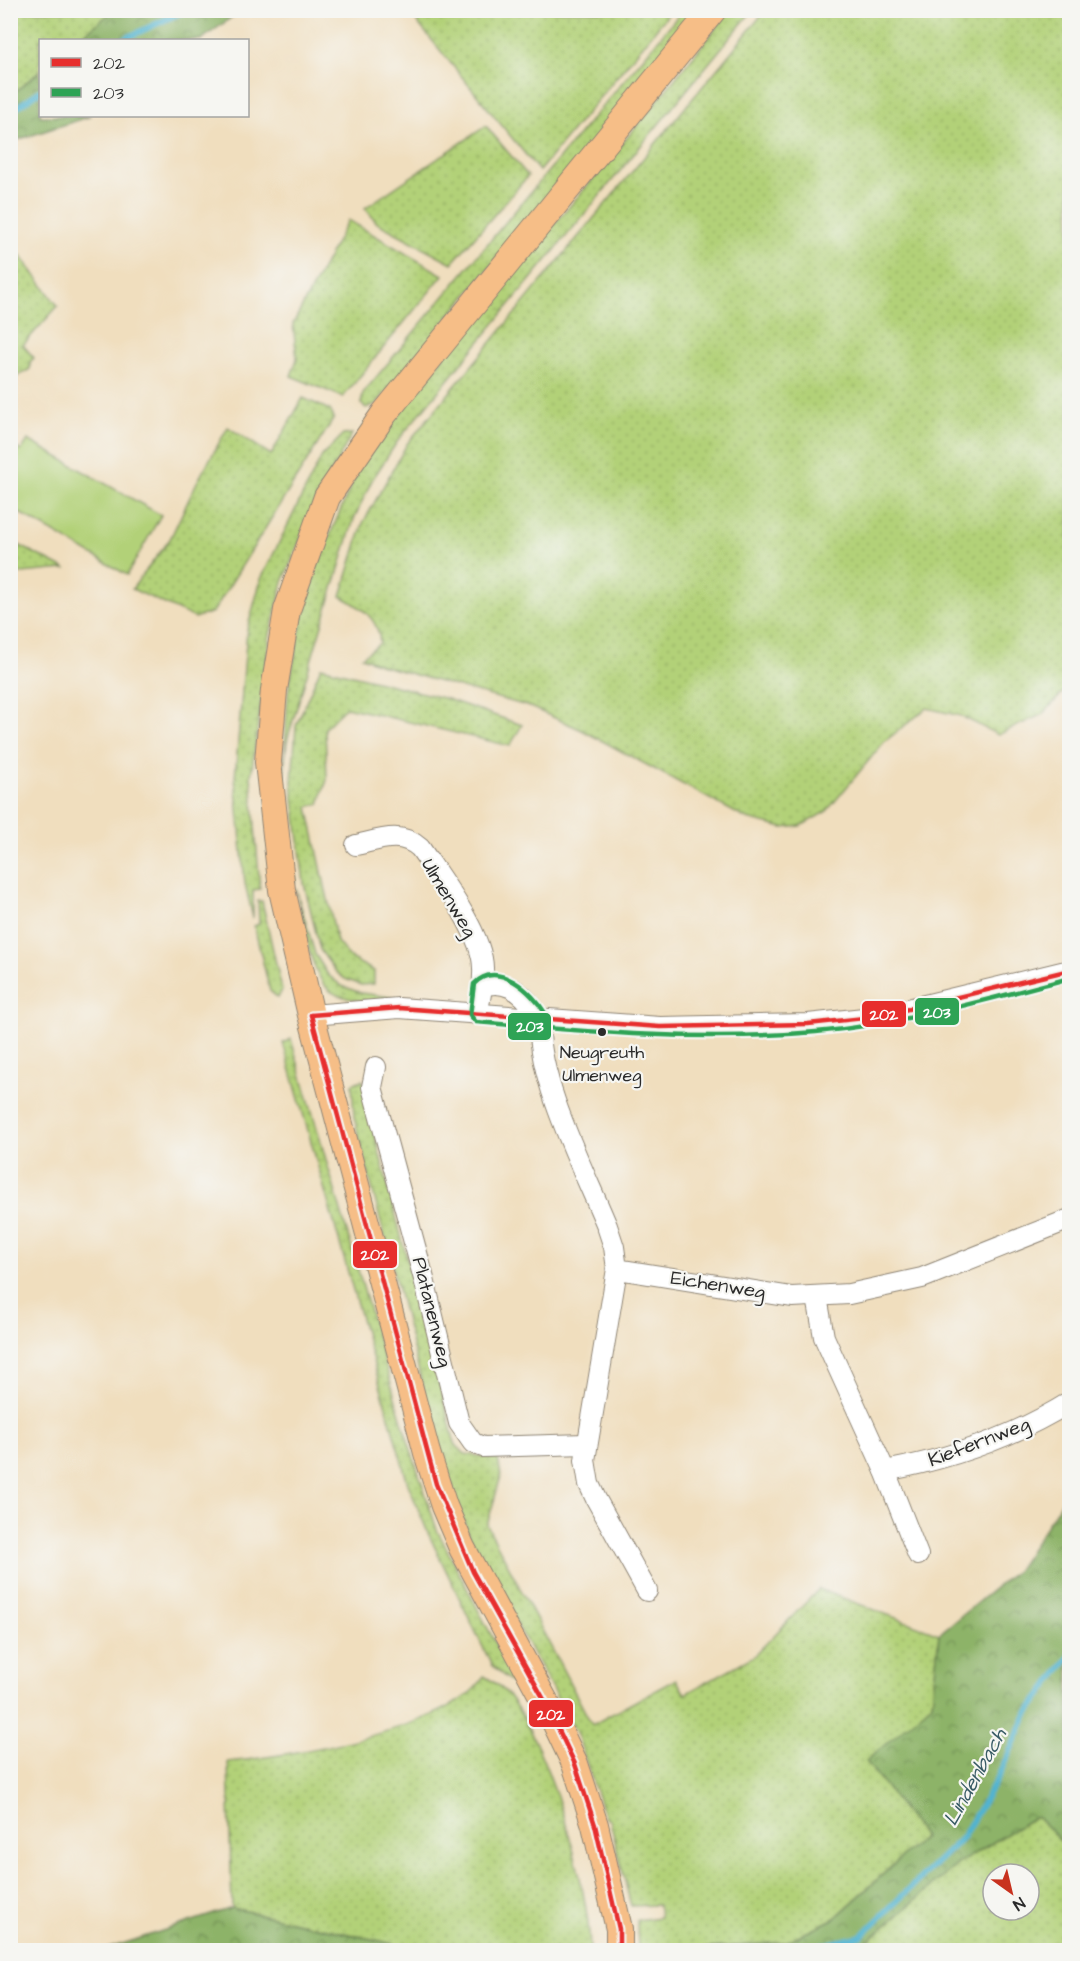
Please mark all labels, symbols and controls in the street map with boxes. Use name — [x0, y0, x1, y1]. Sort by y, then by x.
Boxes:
legend — [39, 39, 249, 117]
text: 202 — [93, 51, 126, 76]
text: 203 — [93, 81, 124, 106]
street label: Ulmenweg — [413, 853, 484, 943]
line badge: 203 — [914, 997, 960, 1026]
line badge: 202 — [861, 1000, 907, 1028]
text: 203 — [922, 1002, 952, 1024]
text: 202 — [869, 1004, 899, 1026]
line badge: 203 — [507, 1012, 552, 1041]
text: 203 — [515, 1016, 545, 1038]
marker: Neugreuth Ulmenweg — [596, 1026, 608, 1038]
place label: Neugreuth Ulmenweg — [560, 1040, 644, 1089]
line badge: 202 — [352, 1240, 398, 1269]
text: 202 — [360, 1244, 390, 1266]
street label: Platanenweg — [404, 1254, 459, 1370]
street label: Eichenweg — [668, 1264, 767, 1307]
street label: Kiefernweg — [924, 1410, 1034, 1475]
line badge: 202 — [528, 1699, 574, 1728]
text: 202 — [536, 1704, 566, 1726]
water label: Lindenbach — [936, 1722, 1014, 1831]
north arrow — [981, 1862, 1041, 1922]
text: N — [1009, 1892, 1029, 1916]

